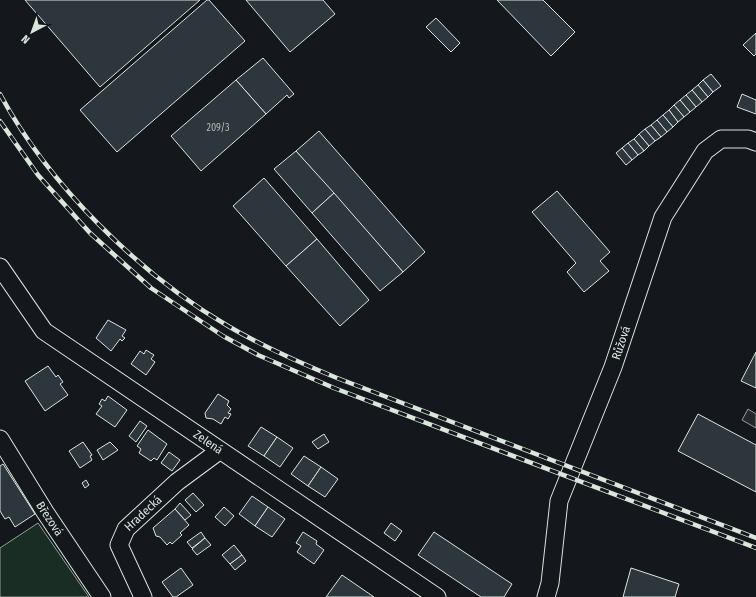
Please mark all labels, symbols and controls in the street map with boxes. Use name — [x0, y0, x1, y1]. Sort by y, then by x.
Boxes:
north arrow — [12, 12, 52, 52]
text: N — [19, 32, 33, 46]
house number: 209/3 — [207, 122, 230, 134]
street label: Růžová — [609, 324, 633, 362]
street label: Zelená — [191, 427, 226, 457]
street label: Hradecká — [122, 492, 165, 534]
street label: Březová — [33, 499, 66, 539]

